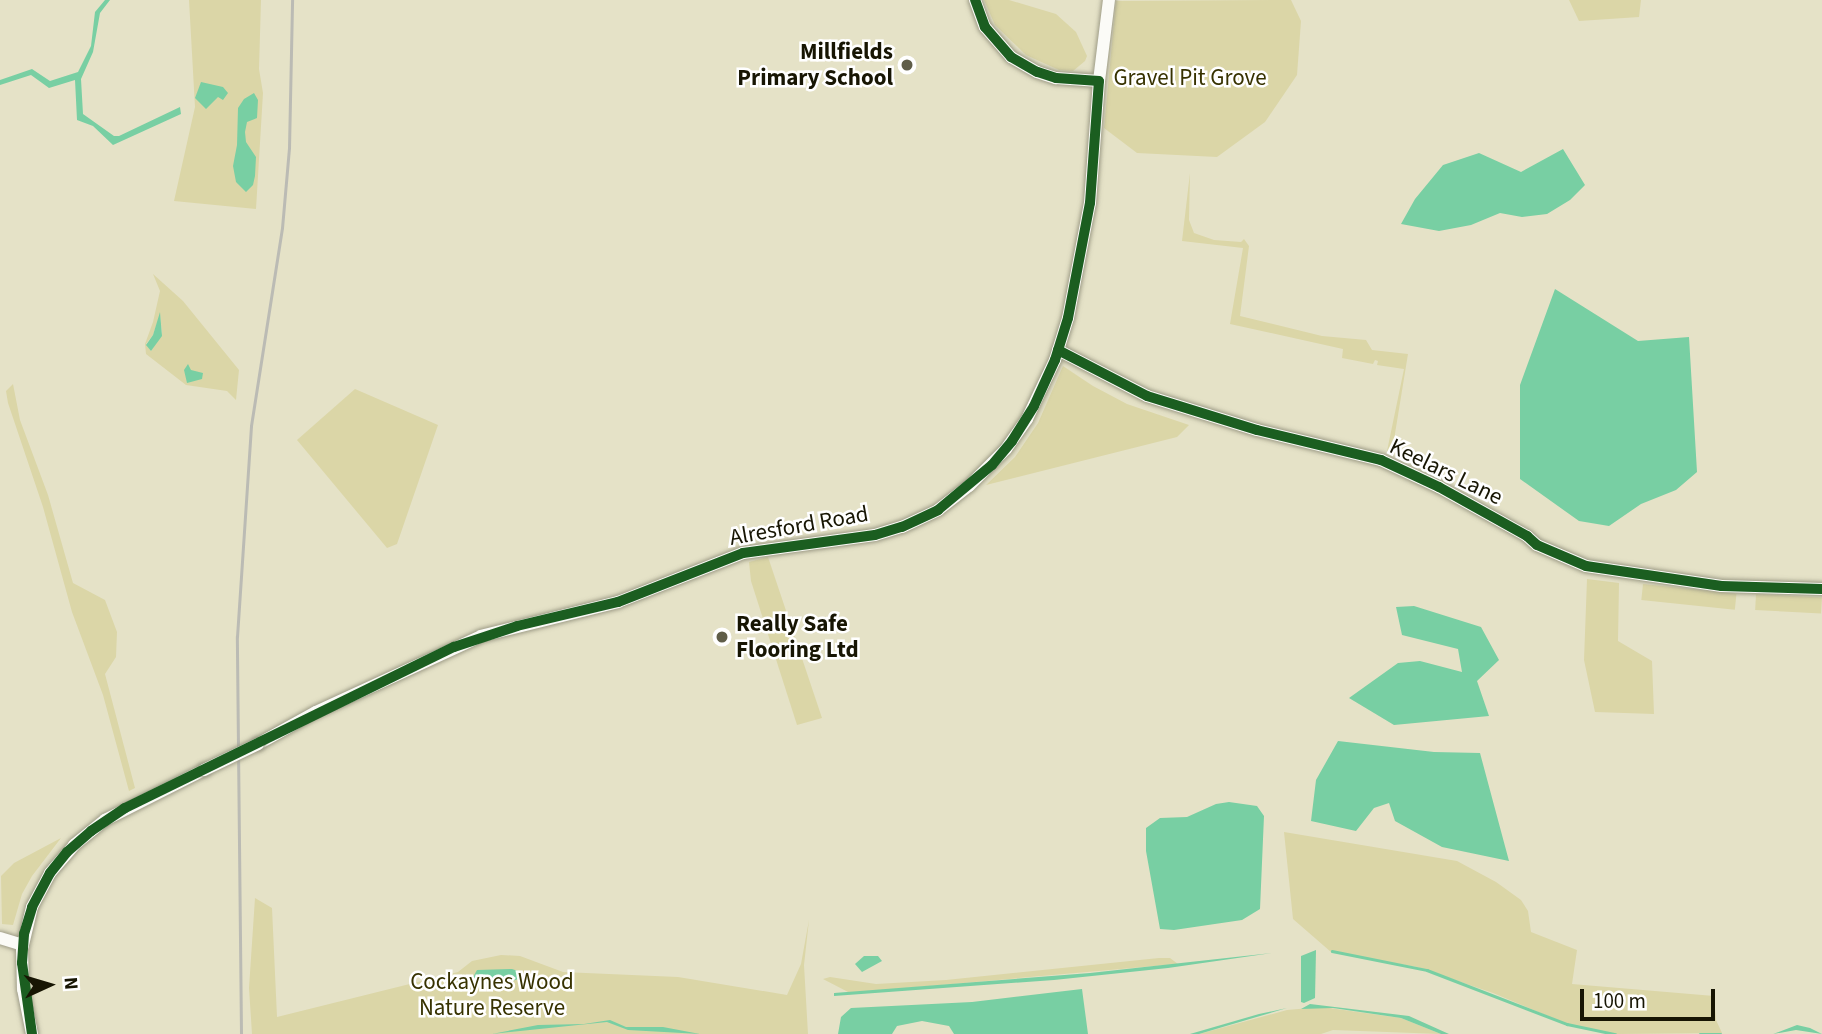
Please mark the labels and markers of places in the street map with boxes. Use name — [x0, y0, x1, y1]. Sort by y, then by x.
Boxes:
place label: Millfields Primary School — [737, 38, 893, 92]
marker: Millfields Primary School — [899, 57, 915, 73]
place label: Really Safe Flooring Ltd — [736, 610, 859, 664]
marker: Really Safe Flooring Ltd — [714, 629, 730, 645]

